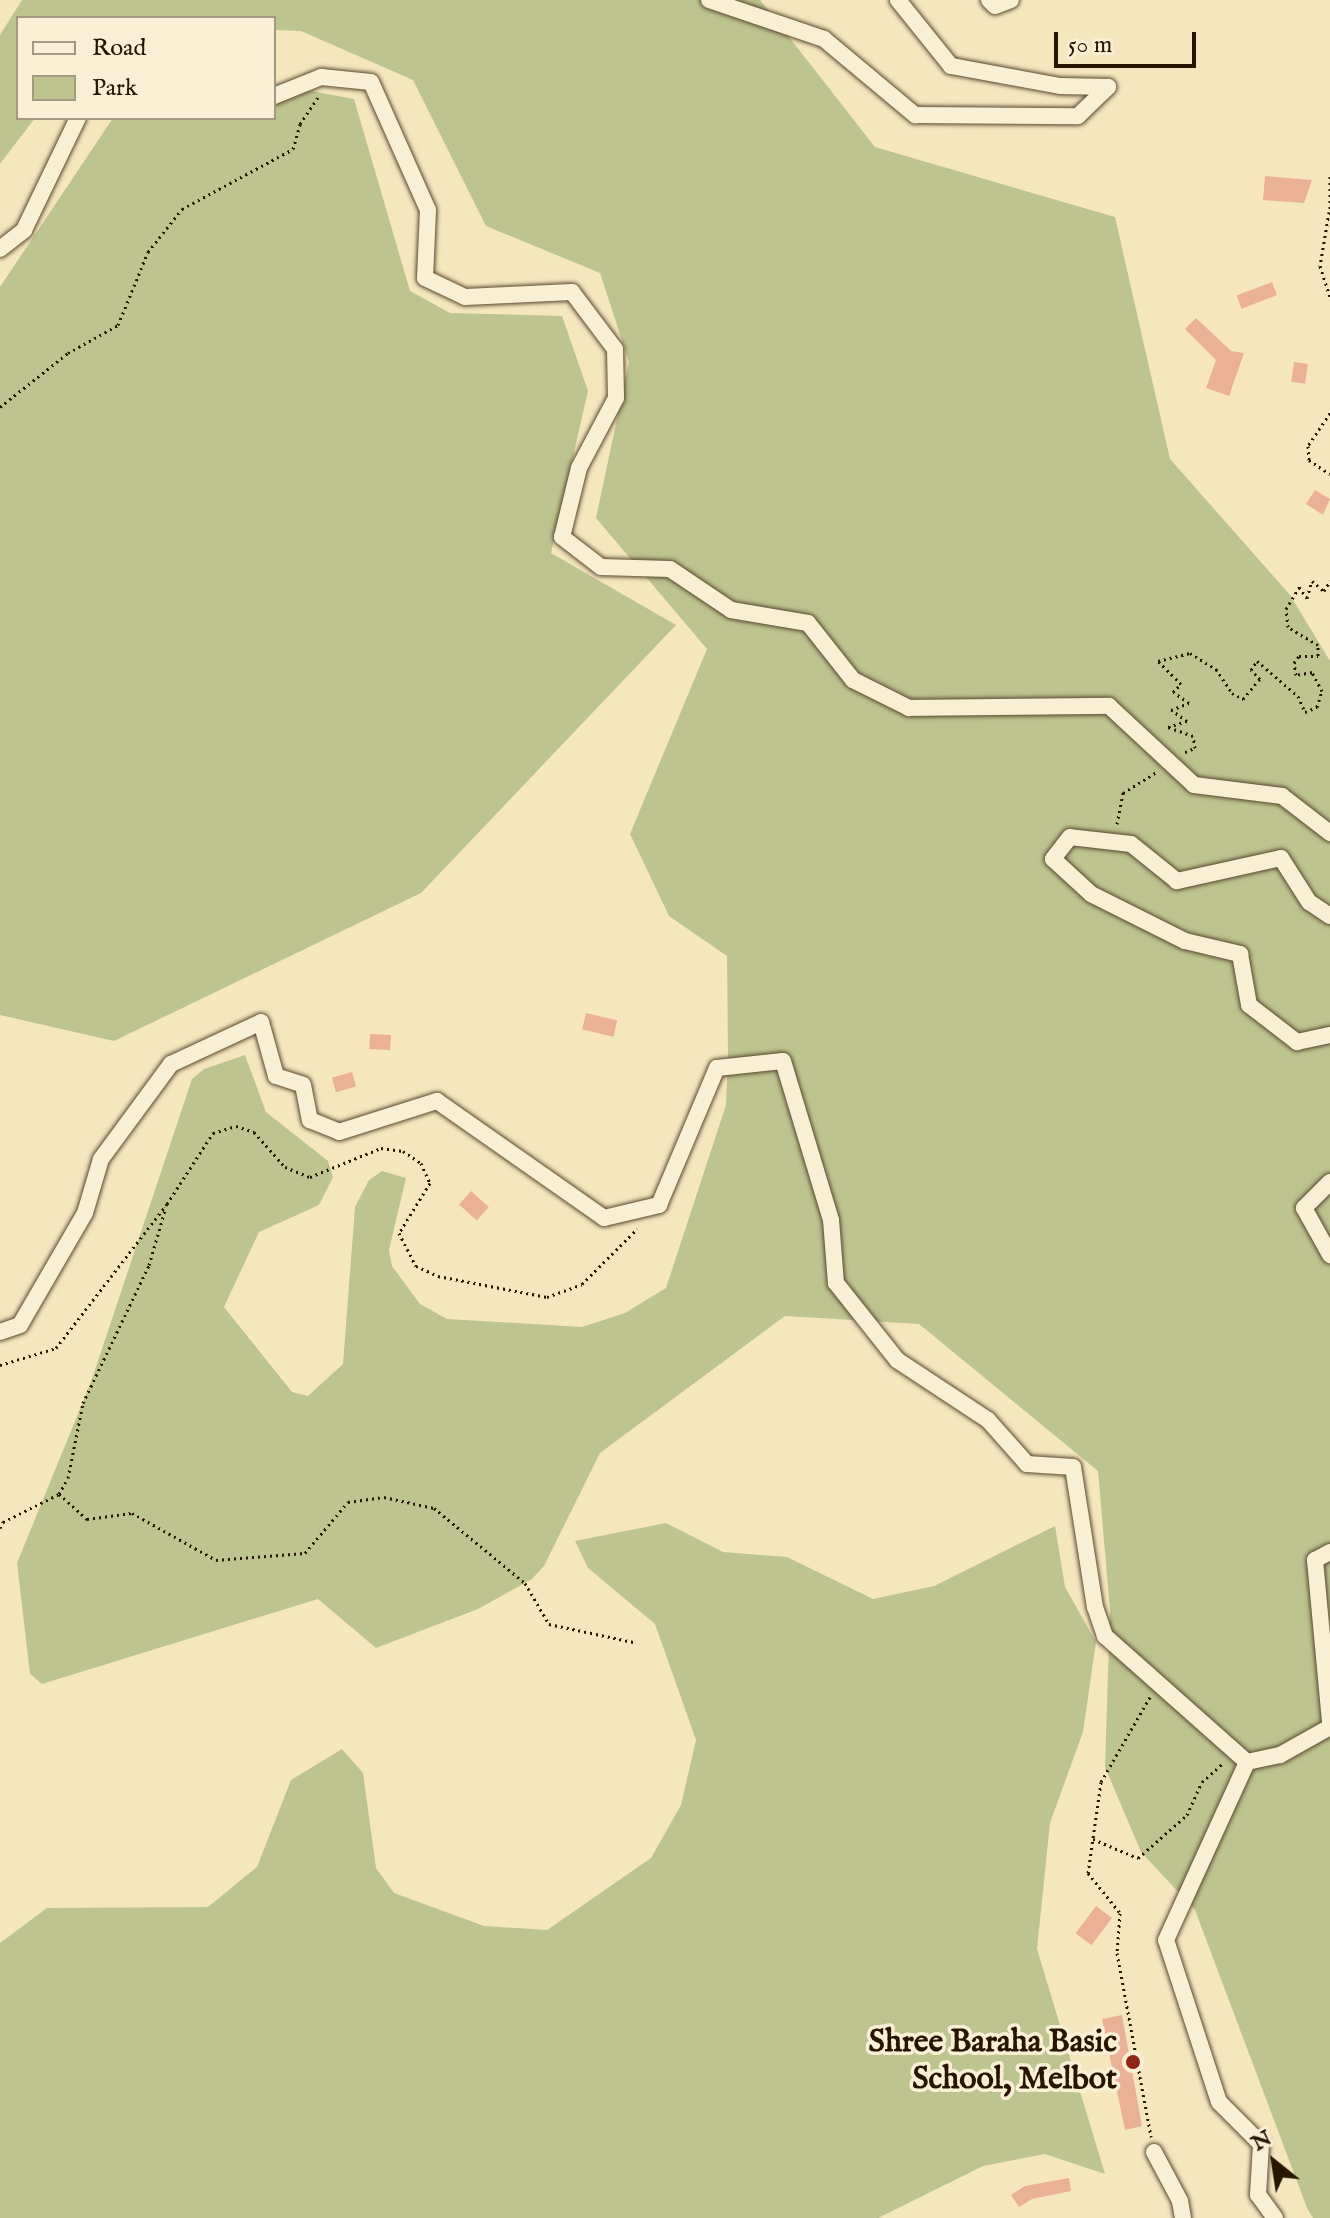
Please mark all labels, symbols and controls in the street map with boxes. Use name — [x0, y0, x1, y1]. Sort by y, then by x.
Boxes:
legend — [16, 16, 276, 120]
scale bar — [1058, 16, 1200, 66]
text: 50 m — [1068, 30, 1112, 61]
text: Road — [92, 33, 146, 64]
text: Park — [92, 73, 138, 104]
place label: Shree Baraha Basic School, Melbot — [869, 2025, 1117, 2100]
marker: Shree Baraha Basic School, Melbot — [1124, 2053, 1142, 2071]
north arrow — [1234, 2122, 1314, 2202]
text: N — [1247, 2124, 1277, 2158]

